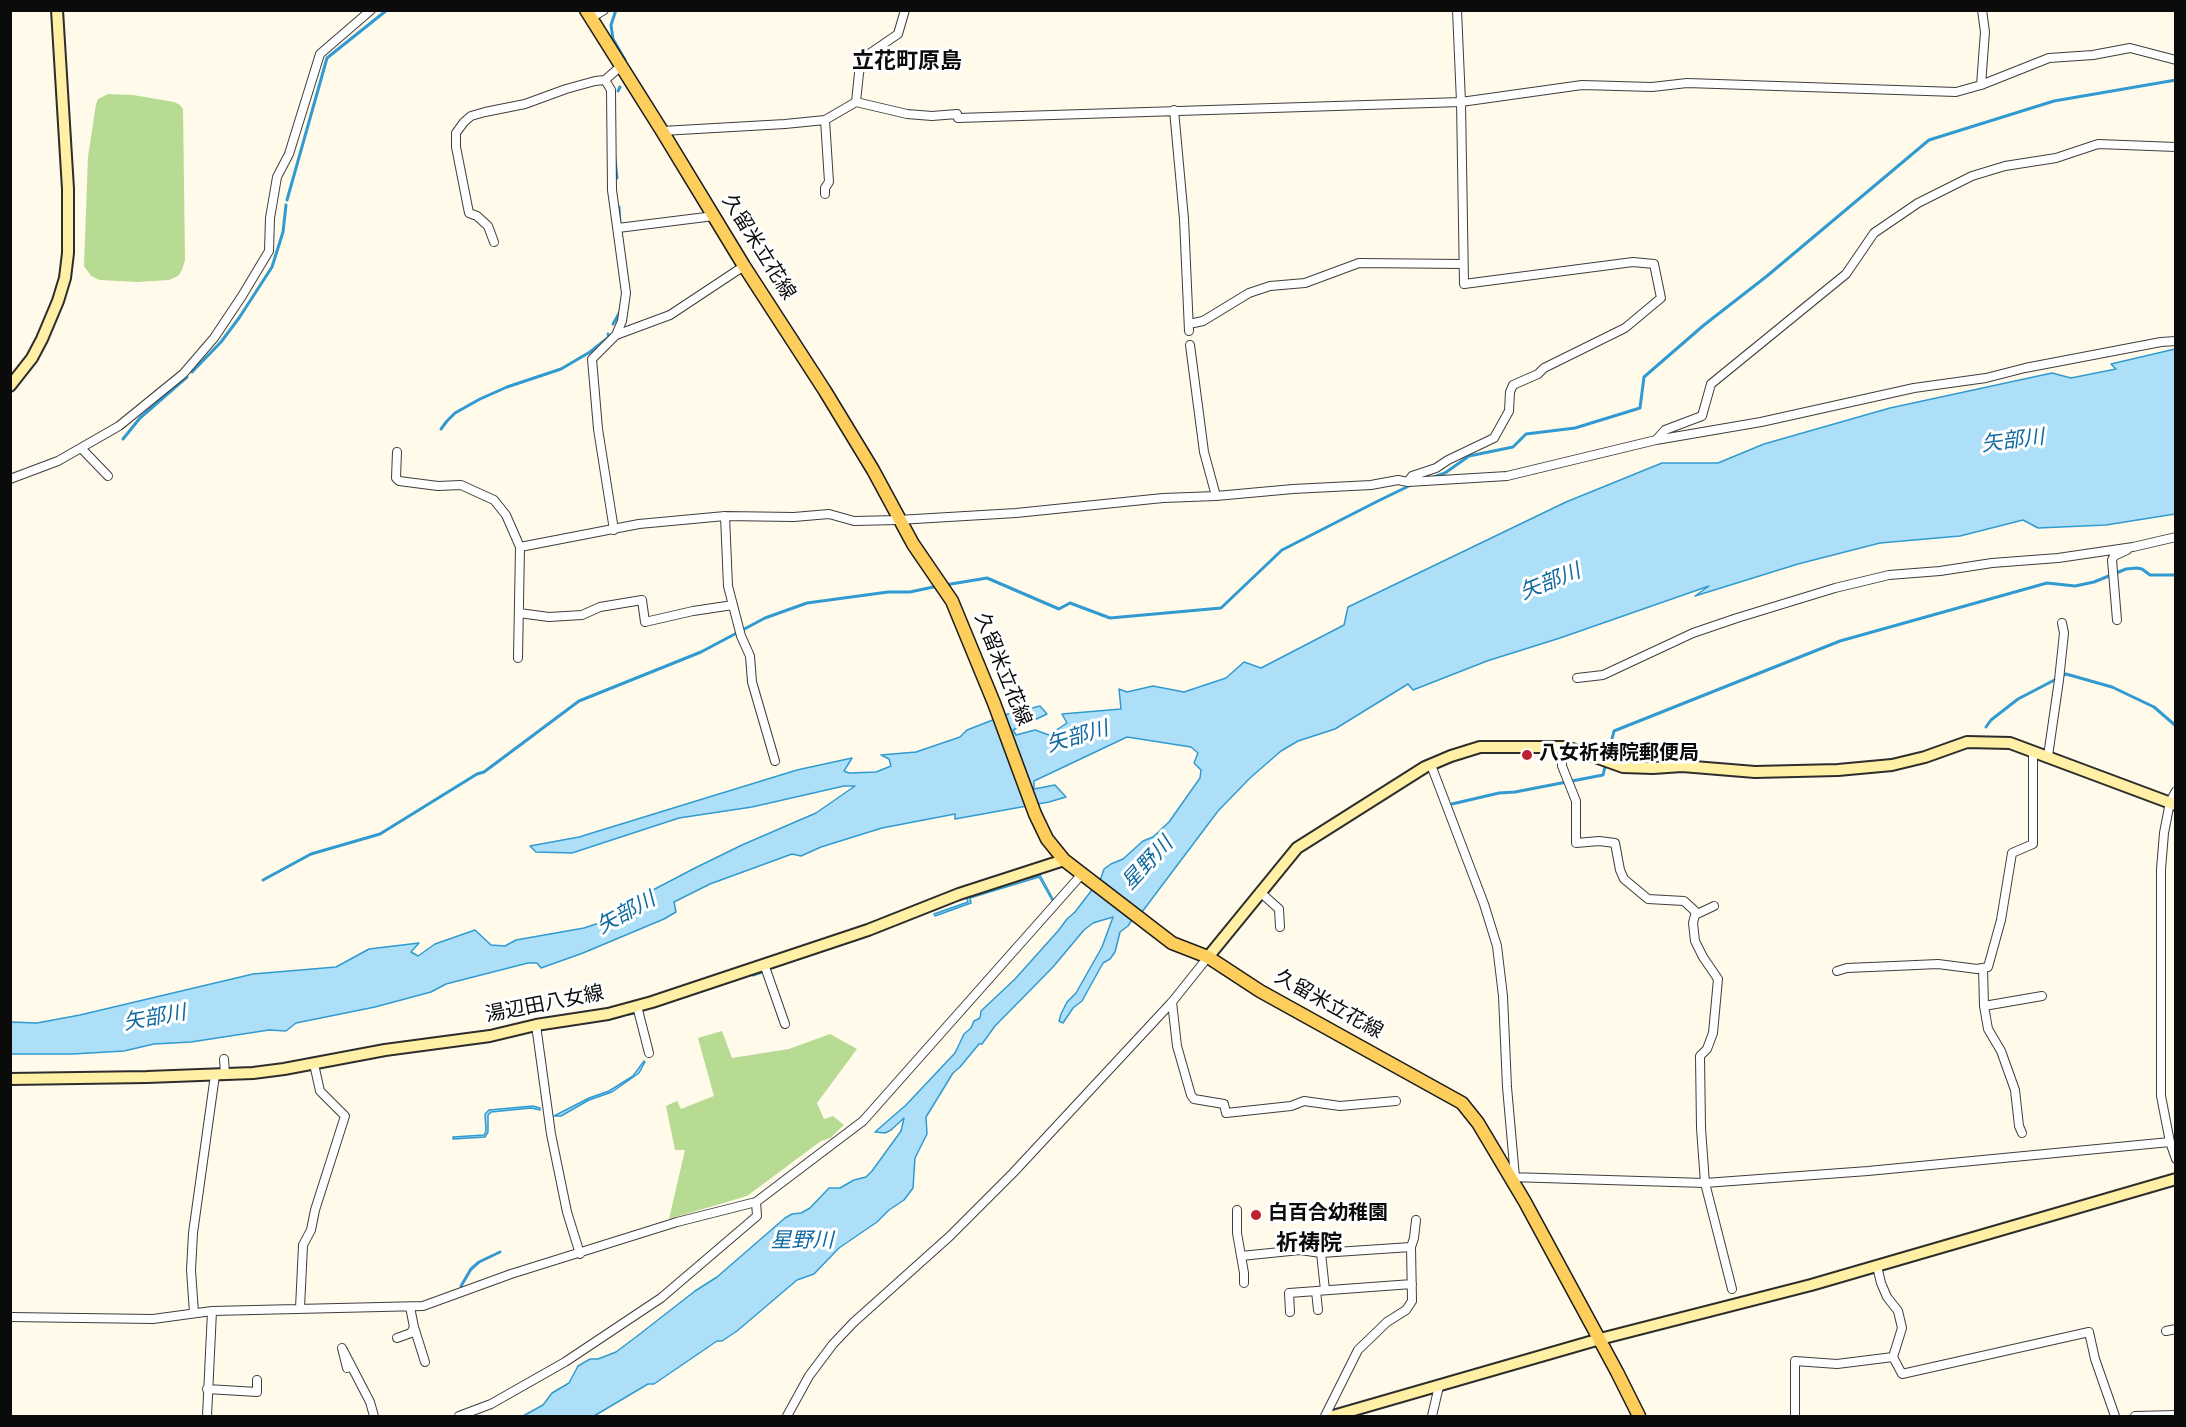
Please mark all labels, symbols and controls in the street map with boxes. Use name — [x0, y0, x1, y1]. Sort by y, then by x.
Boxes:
district label: 立花町原島 — [852, 51, 962, 77]
street label: 久留米立花線 — [715, 191, 799, 305]
water label: 矢部川 — [1980, 427, 2046, 459]
water label: 矢部川 — [1517, 561, 1585, 607]
street label: 久留米立花線 — [967, 610, 1035, 730]
water label: 矢部川 — [1044, 718, 1112, 760]
place label: 八女祈祷院郵便局 — [1539, 743, 1699, 767]
marker: 八女祈祷院郵便局 — [1520, 748, 1534, 762]
water label: 星野川 — [1118, 833, 1180, 897]
water label: 矢部川 — [593, 889, 661, 941]
street label: 久留米立花線 — [1270, 966, 1386, 1046]
street label: 湯辺田八女線 — [484, 983, 606, 1029]
water label: 矢部川 — [122, 1002, 188, 1038]
place label: 白百合幼稚園 — [1268, 1203, 1388, 1227]
marker: 白百合幼稚園 — [1249, 1208, 1263, 1222]
water label: 星野川 — [771, 1230, 833, 1256]
district label: 祈祷院 — [1276, 1233, 1342, 1259]

